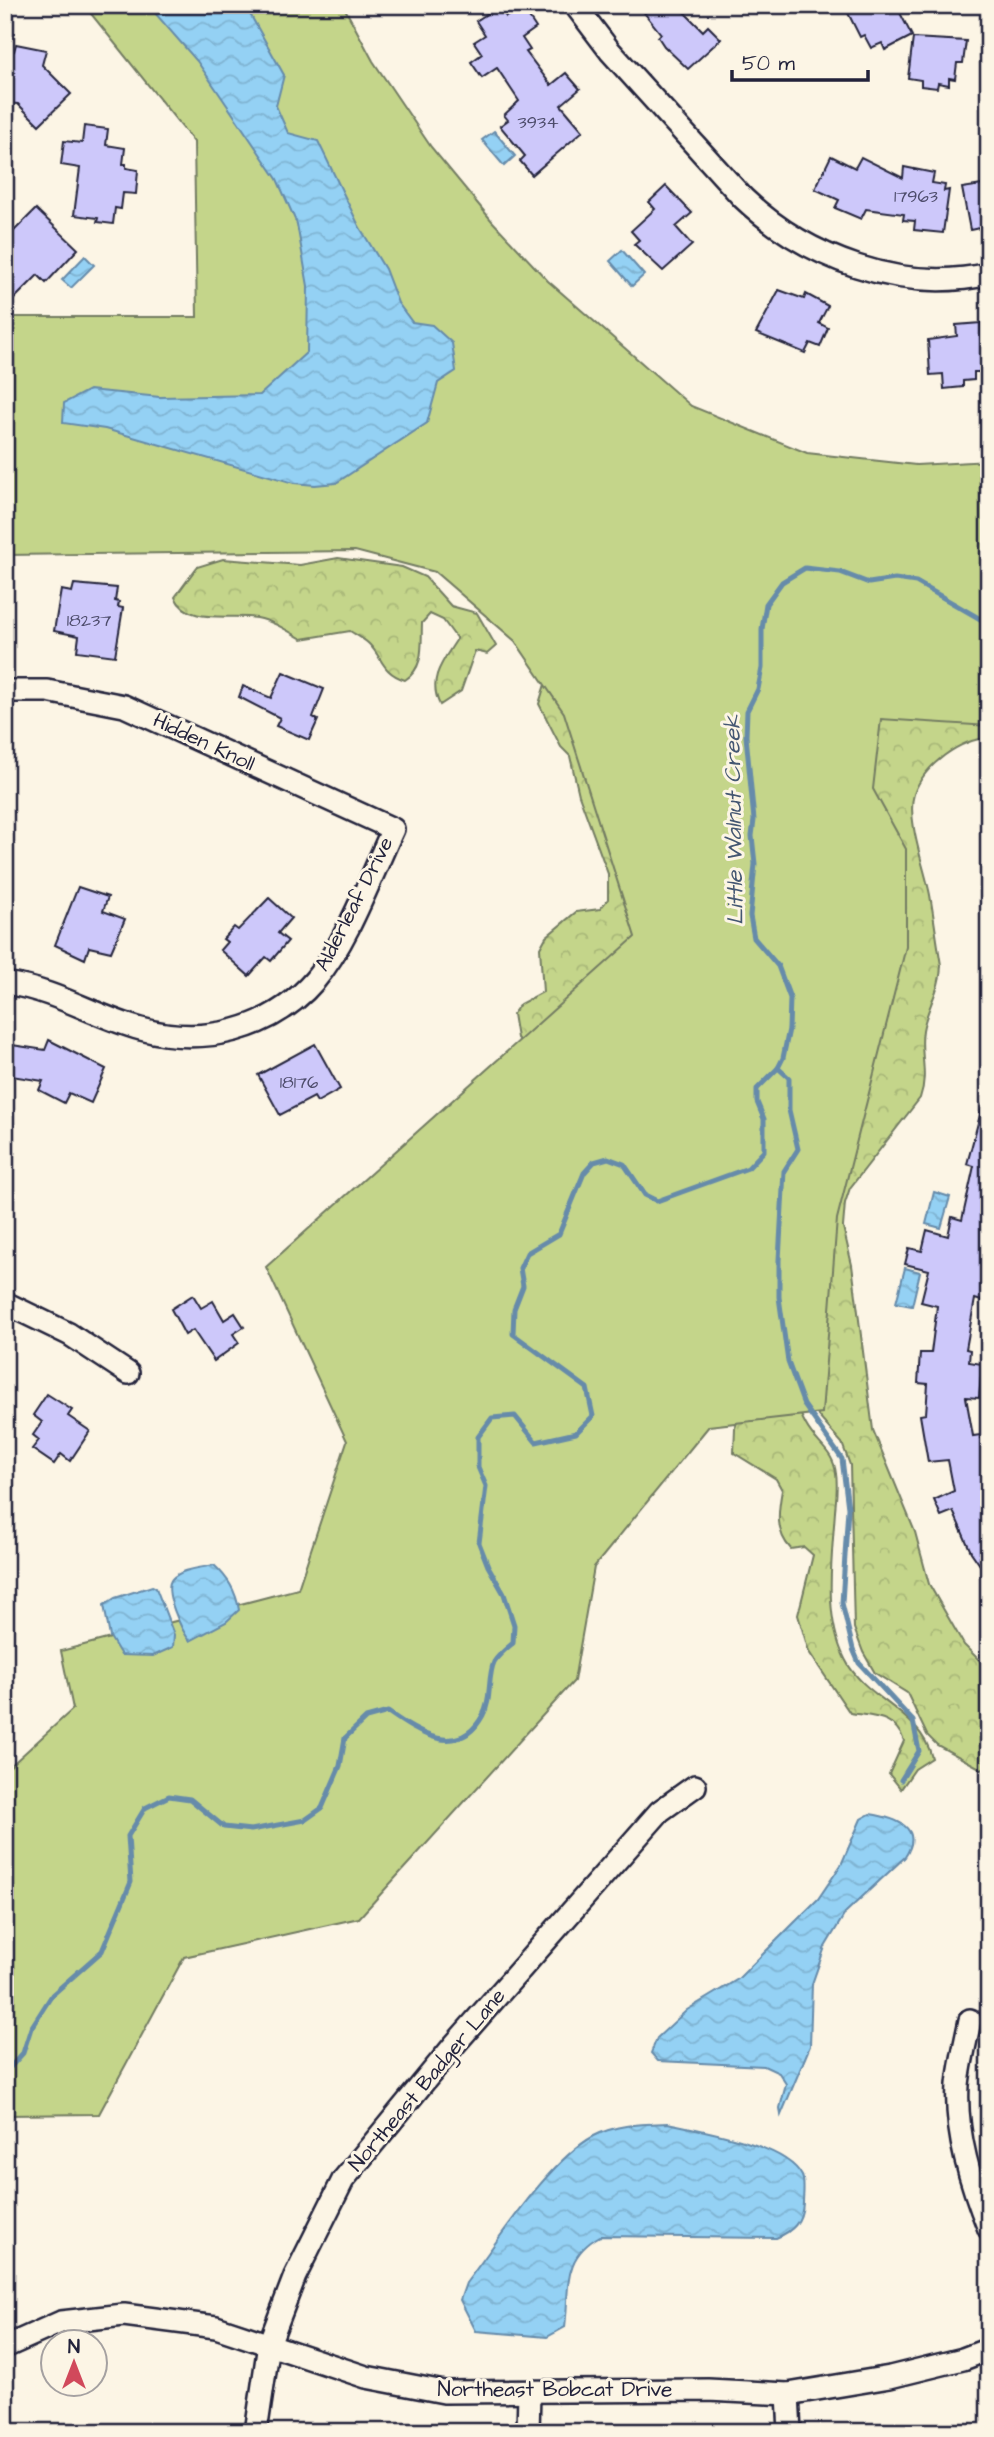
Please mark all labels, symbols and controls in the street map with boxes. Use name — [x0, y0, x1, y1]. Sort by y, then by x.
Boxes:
scale bar — [732, 38, 868, 82]
text: 50 m — [742, 49, 796, 78]
house number: 3934 — [518, 110, 558, 135]
house number: 17963 — [894, 184, 938, 209]
house number: 18237 — [67, 608, 111, 633]
street label: Hidden Knoll — [148, 706, 260, 778]
water label: Little Walnut Creek — [716, 714, 752, 925]
street label: Alderleaf Drive — [308, 832, 400, 976]
house number: 18176 — [280, 1070, 318, 1095]
street label: Northeast Badger Lane — [342, 1982, 514, 2179]
north arrow — [38, 2328, 108, 2398]
text: N — [68, 2334, 80, 2361]
street label: Northeast Bobcat Drive — [438, 2375, 672, 2404]

